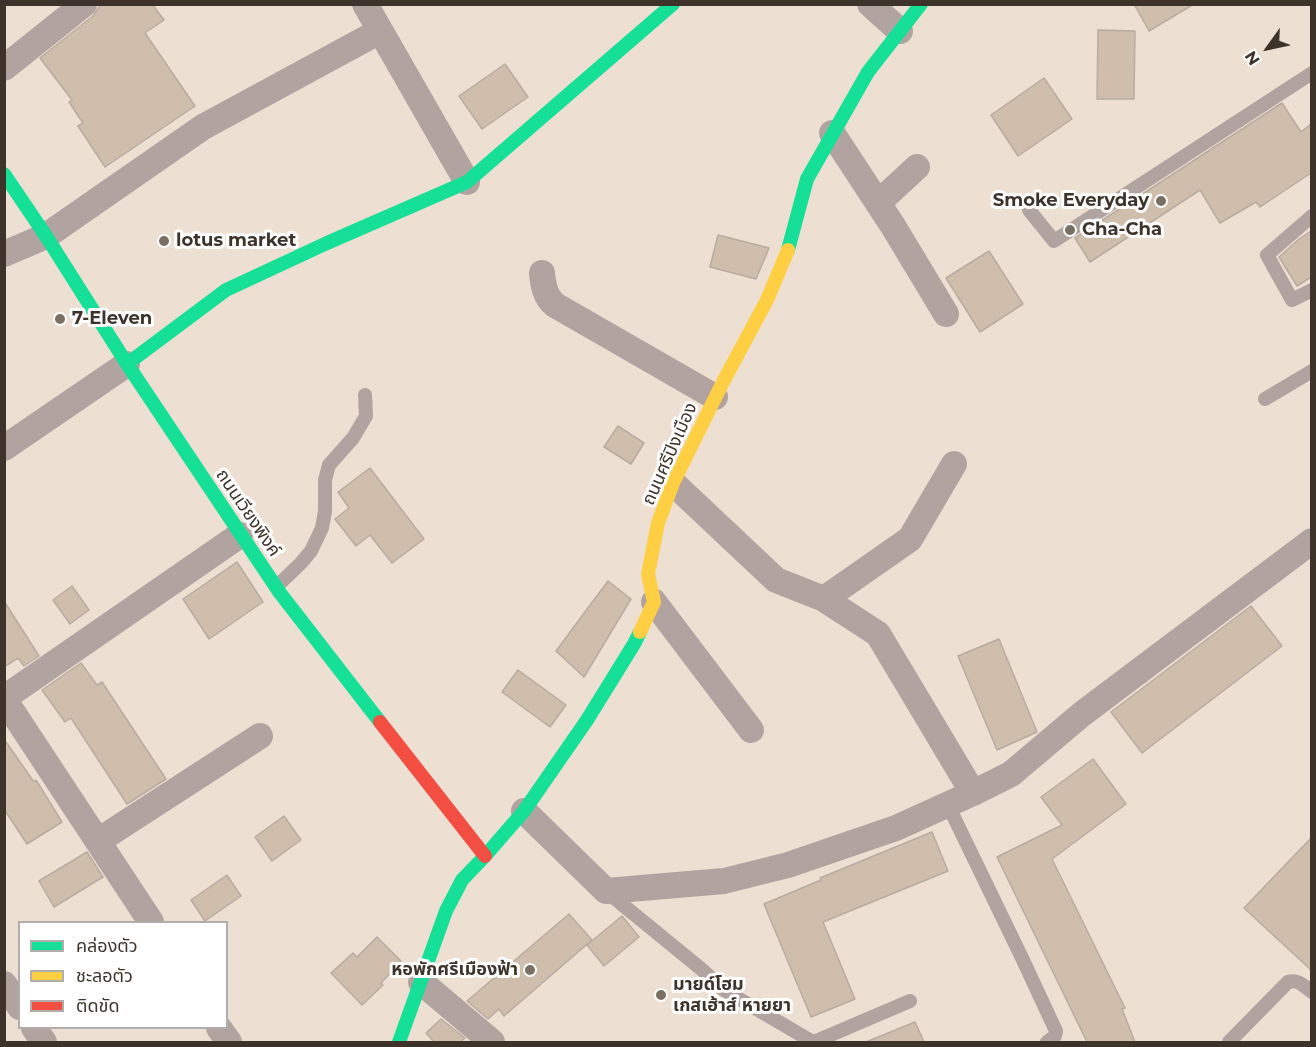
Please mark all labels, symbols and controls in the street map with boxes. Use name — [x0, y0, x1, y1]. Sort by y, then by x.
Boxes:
north arrow — [1238, 18, 1298, 78]
text: N — [1241, 47, 1264, 69]
place label: Smoke Everyday — [993, 190, 1149, 212]
marker: Smoke Everyday — [1154, 194, 1168, 208]
place label: Cha-Cha — [1082, 219, 1162, 241]
marker: Cha-Cha — [1063, 223, 1077, 237]
place label: lotus market — [176, 230, 296, 252]
marker: lotus market — [157, 234, 171, 248]
place label: 7-Eleven — [72, 308, 152, 330]
marker: 7-Eleven — [53, 312, 67, 326]
street label: ถนนศรีปิงเมือง — [638, 399, 702, 509]
street label: ถนนเวียงพิงค์ — [211, 465, 285, 561]
legend — [18, 921, 228, 1029]
text: คล่องตัว — [76, 935, 138, 957]
place label: หอพักศรีเมืองฟ้า — [391, 959, 518, 981]
marker: หอพักศรีเมืองฟ้า — [523, 963, 537, 977]
text: ชะลอตัว — [76, 965, 133, 987]
place label: มายด์โฮม เกสเฮ้าส์ หายยา — [673, 974, 791, 1016]
marker: มายด์โฮม เกสเฮ้าส์ หายยา — [654, 988, 668, 1002]
text: ติดขัด — [76, 995, 119, 1017]

